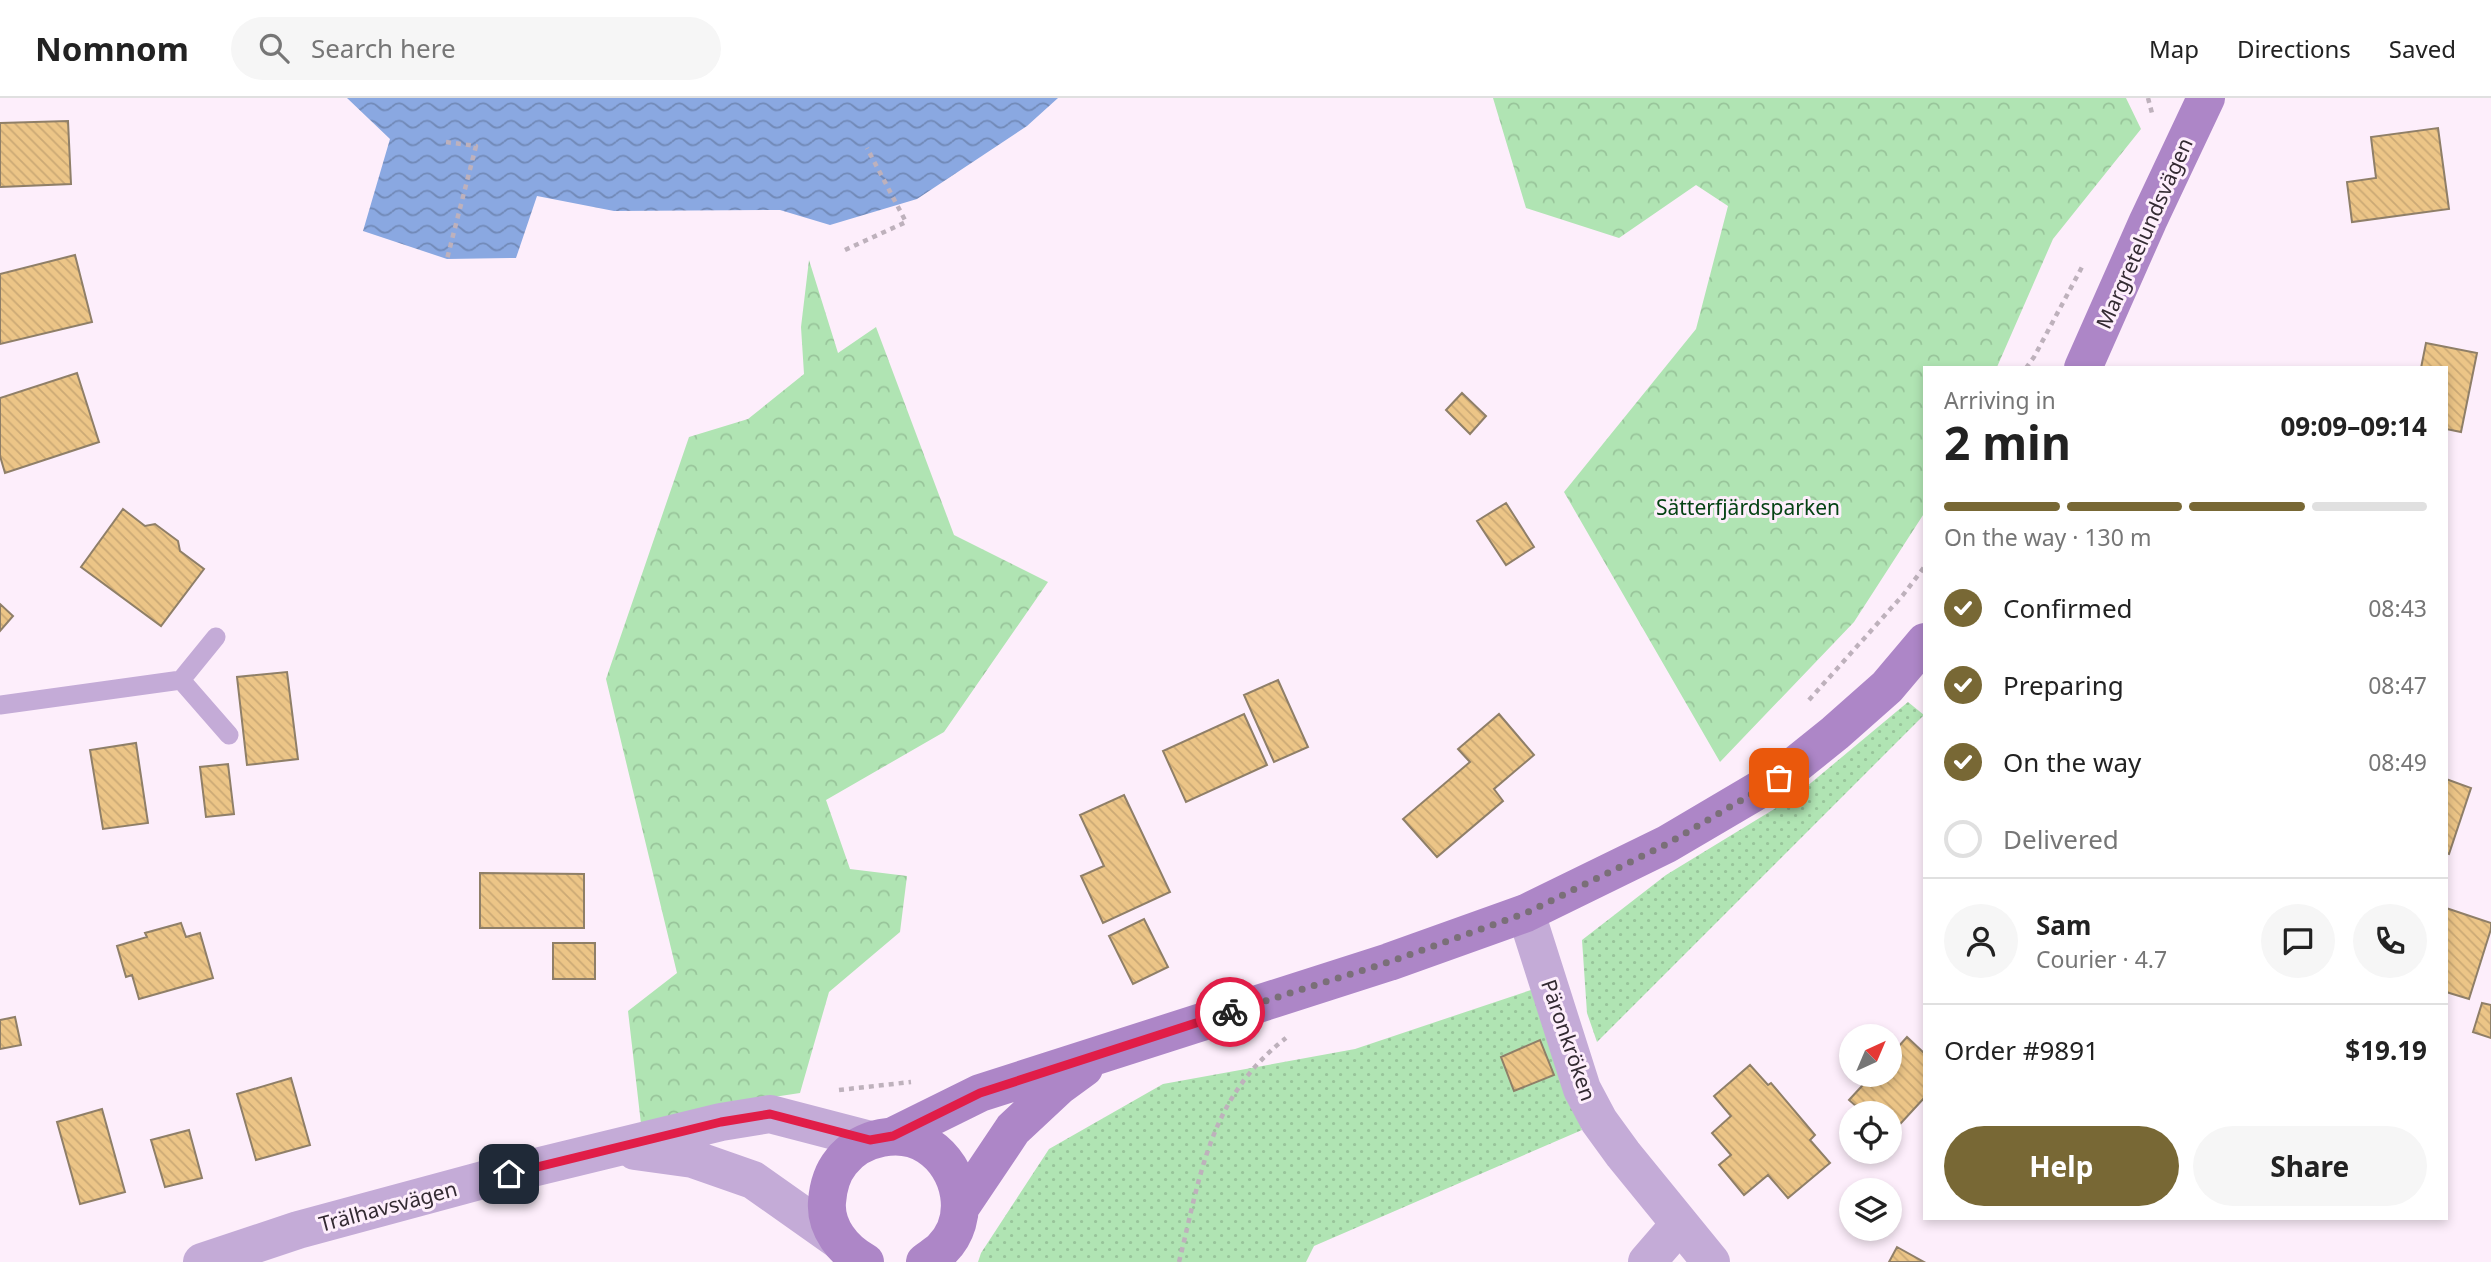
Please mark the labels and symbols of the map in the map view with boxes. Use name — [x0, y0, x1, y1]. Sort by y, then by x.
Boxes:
street label: Margretelundsvägen — [2089, 133, 2199, 333]
park label: Sätterfjärdsparken — [1656, 493, 1840, 521]
pin — [1749, 748, 1809, 808]
street label: Päronkröken — [1535, 976, 1603, 1104]
courier — [1195, 977, 1265, 1047]
north arrow — [1839, 1024, 1902, 1087]
pin — [479, 1144, 539, 1204]
street label: Trälhavsvägen — [316, 1174, 460, 1238]

